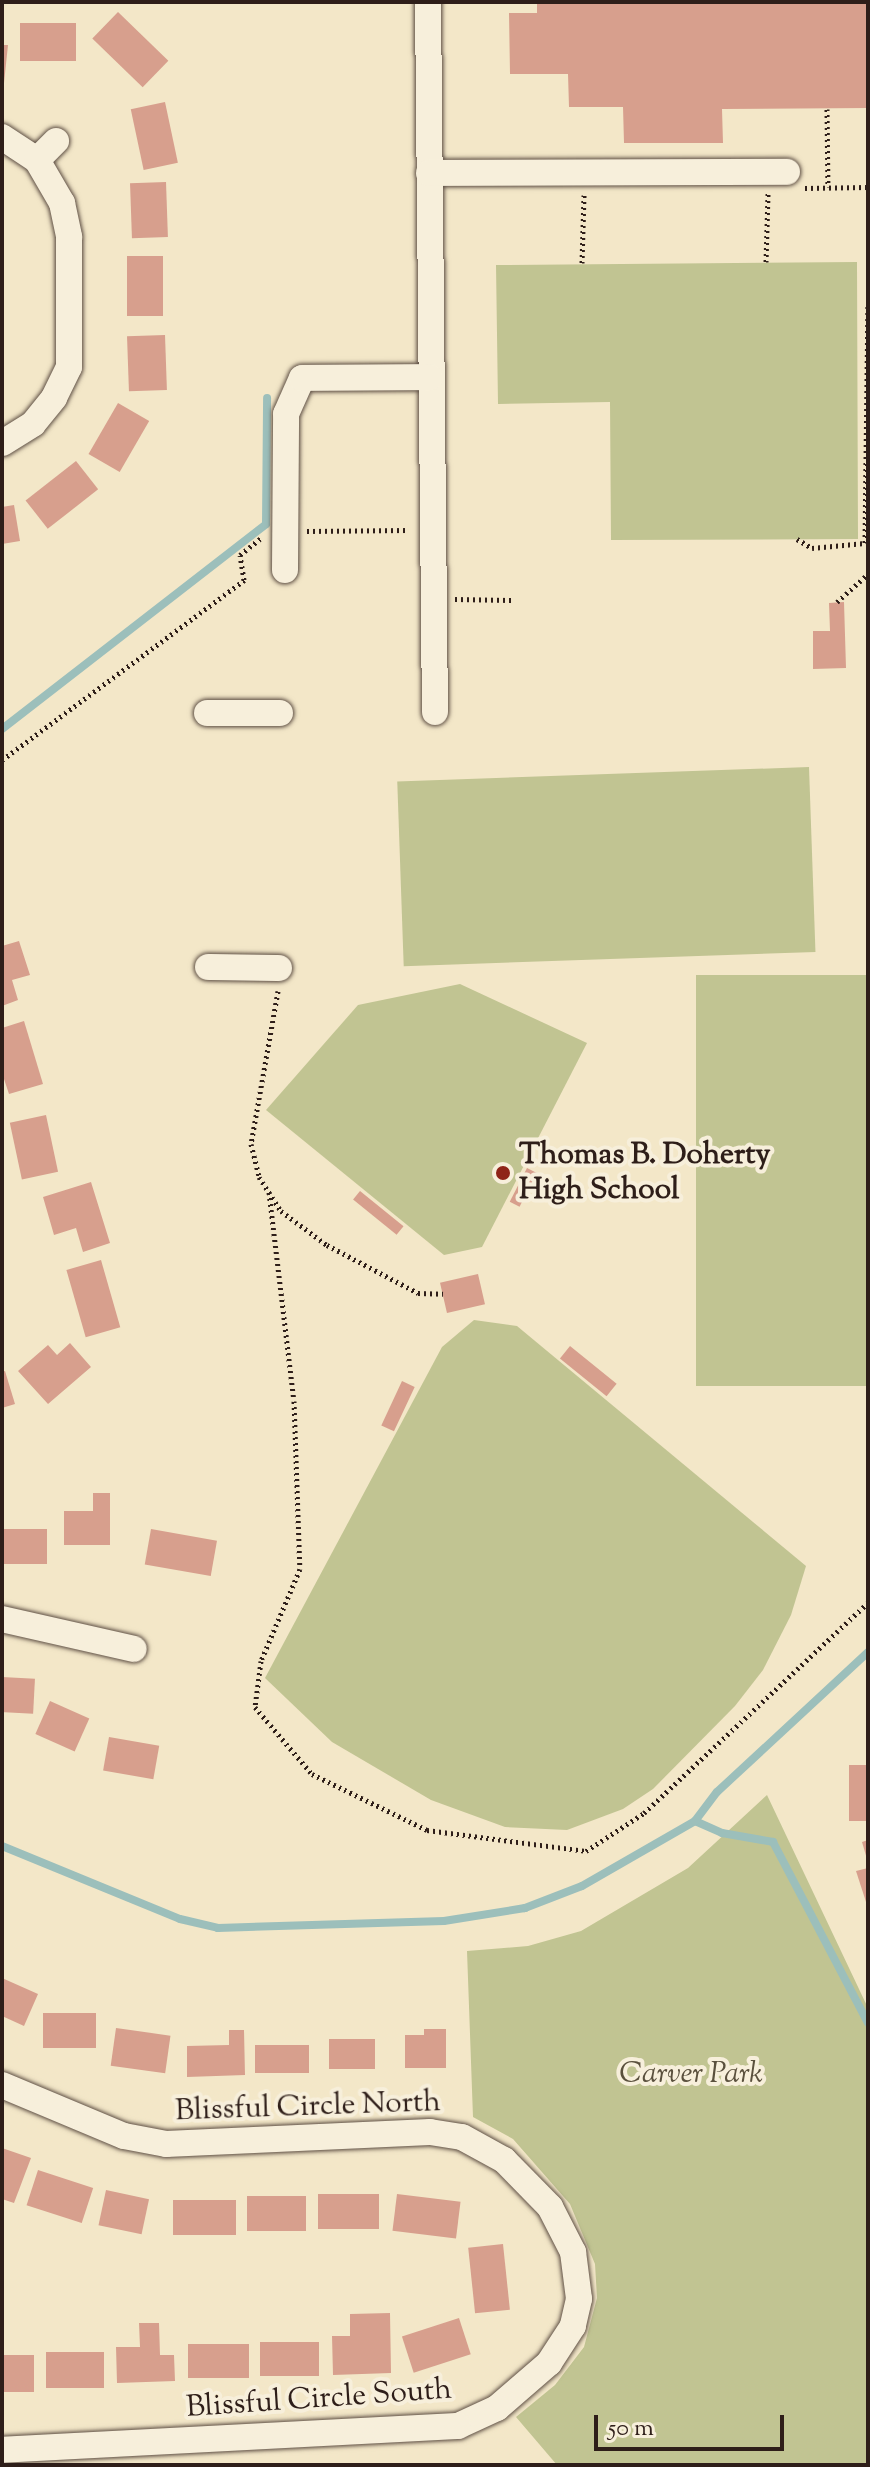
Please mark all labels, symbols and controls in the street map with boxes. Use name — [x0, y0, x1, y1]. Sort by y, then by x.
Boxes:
place label: Thomas B. Doherty High School — [519, 1138, 770, 1208]
marker: Thomas B. Doherty High School — [494, 1164, 512, 1182]
park label: Carver Park — [619, 2057, 763, 2093]
street label: Blissful Circle North — [175, 2085, 441, 2131]
street label: Blissful Circle South — [185, 2373, 453, 2427]
scale bar — [598, 2399, 788, 2449]
text: 50 m — [608, 2412, 654, 2446]

